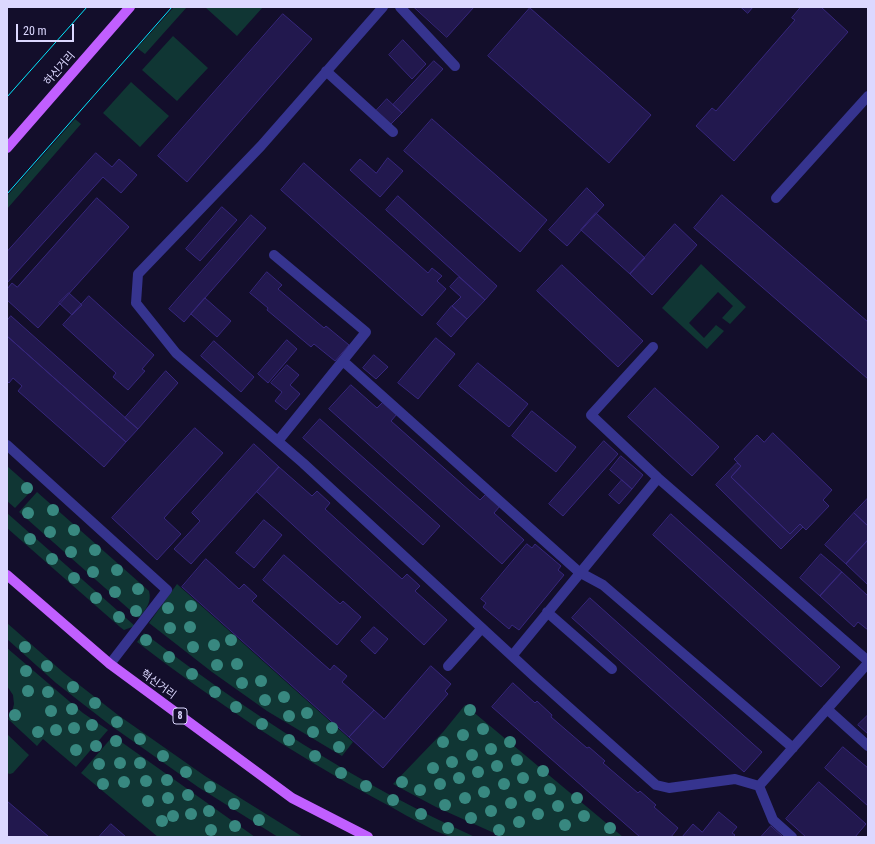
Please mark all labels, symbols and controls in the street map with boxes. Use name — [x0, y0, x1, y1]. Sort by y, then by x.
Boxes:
scale bar — [18, 16, 76, 42]
text: 20 m — [23, 24, 47, 38]
street label: 하신거리 — [42, 49, 78, 89]
street label: 혁신거리 — [138, 668, 178, 702]
road number: 8 — [173, 708, 187, 724]

